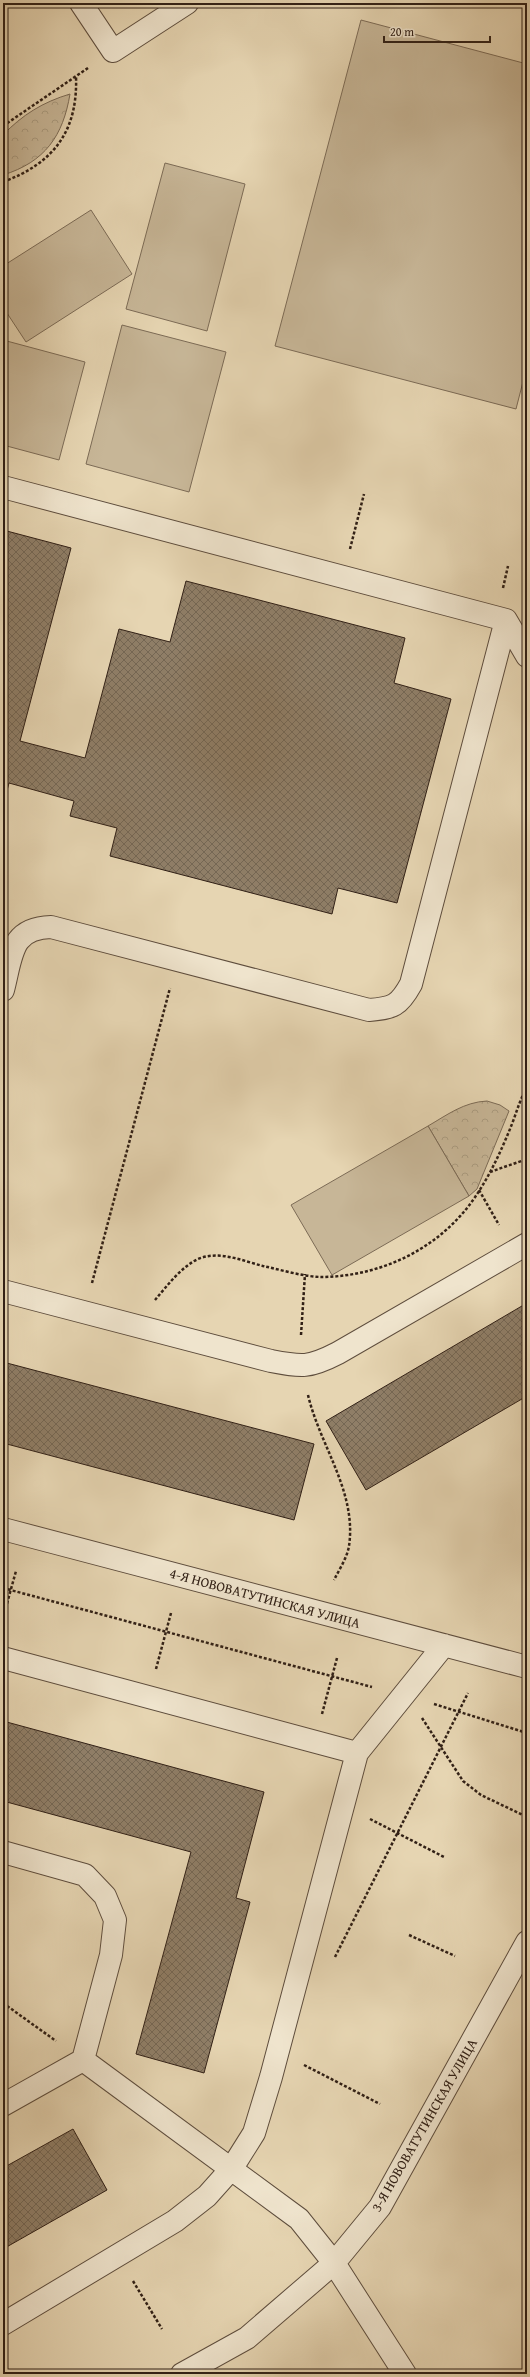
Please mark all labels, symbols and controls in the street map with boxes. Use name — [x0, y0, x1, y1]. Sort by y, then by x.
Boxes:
scale bar — [384, 18, 490, 44]
text: 20 m — [390, 23, 414, 40]
street label: 4-Я НОВОВАТУТИНСКАЯ УЛИЦА — [167, 1563, 363, 1633]
street label: 3-Я НОВОВАТУТИНСКАЯ УЛИЦА — [366, 2034, 482, 2215]

